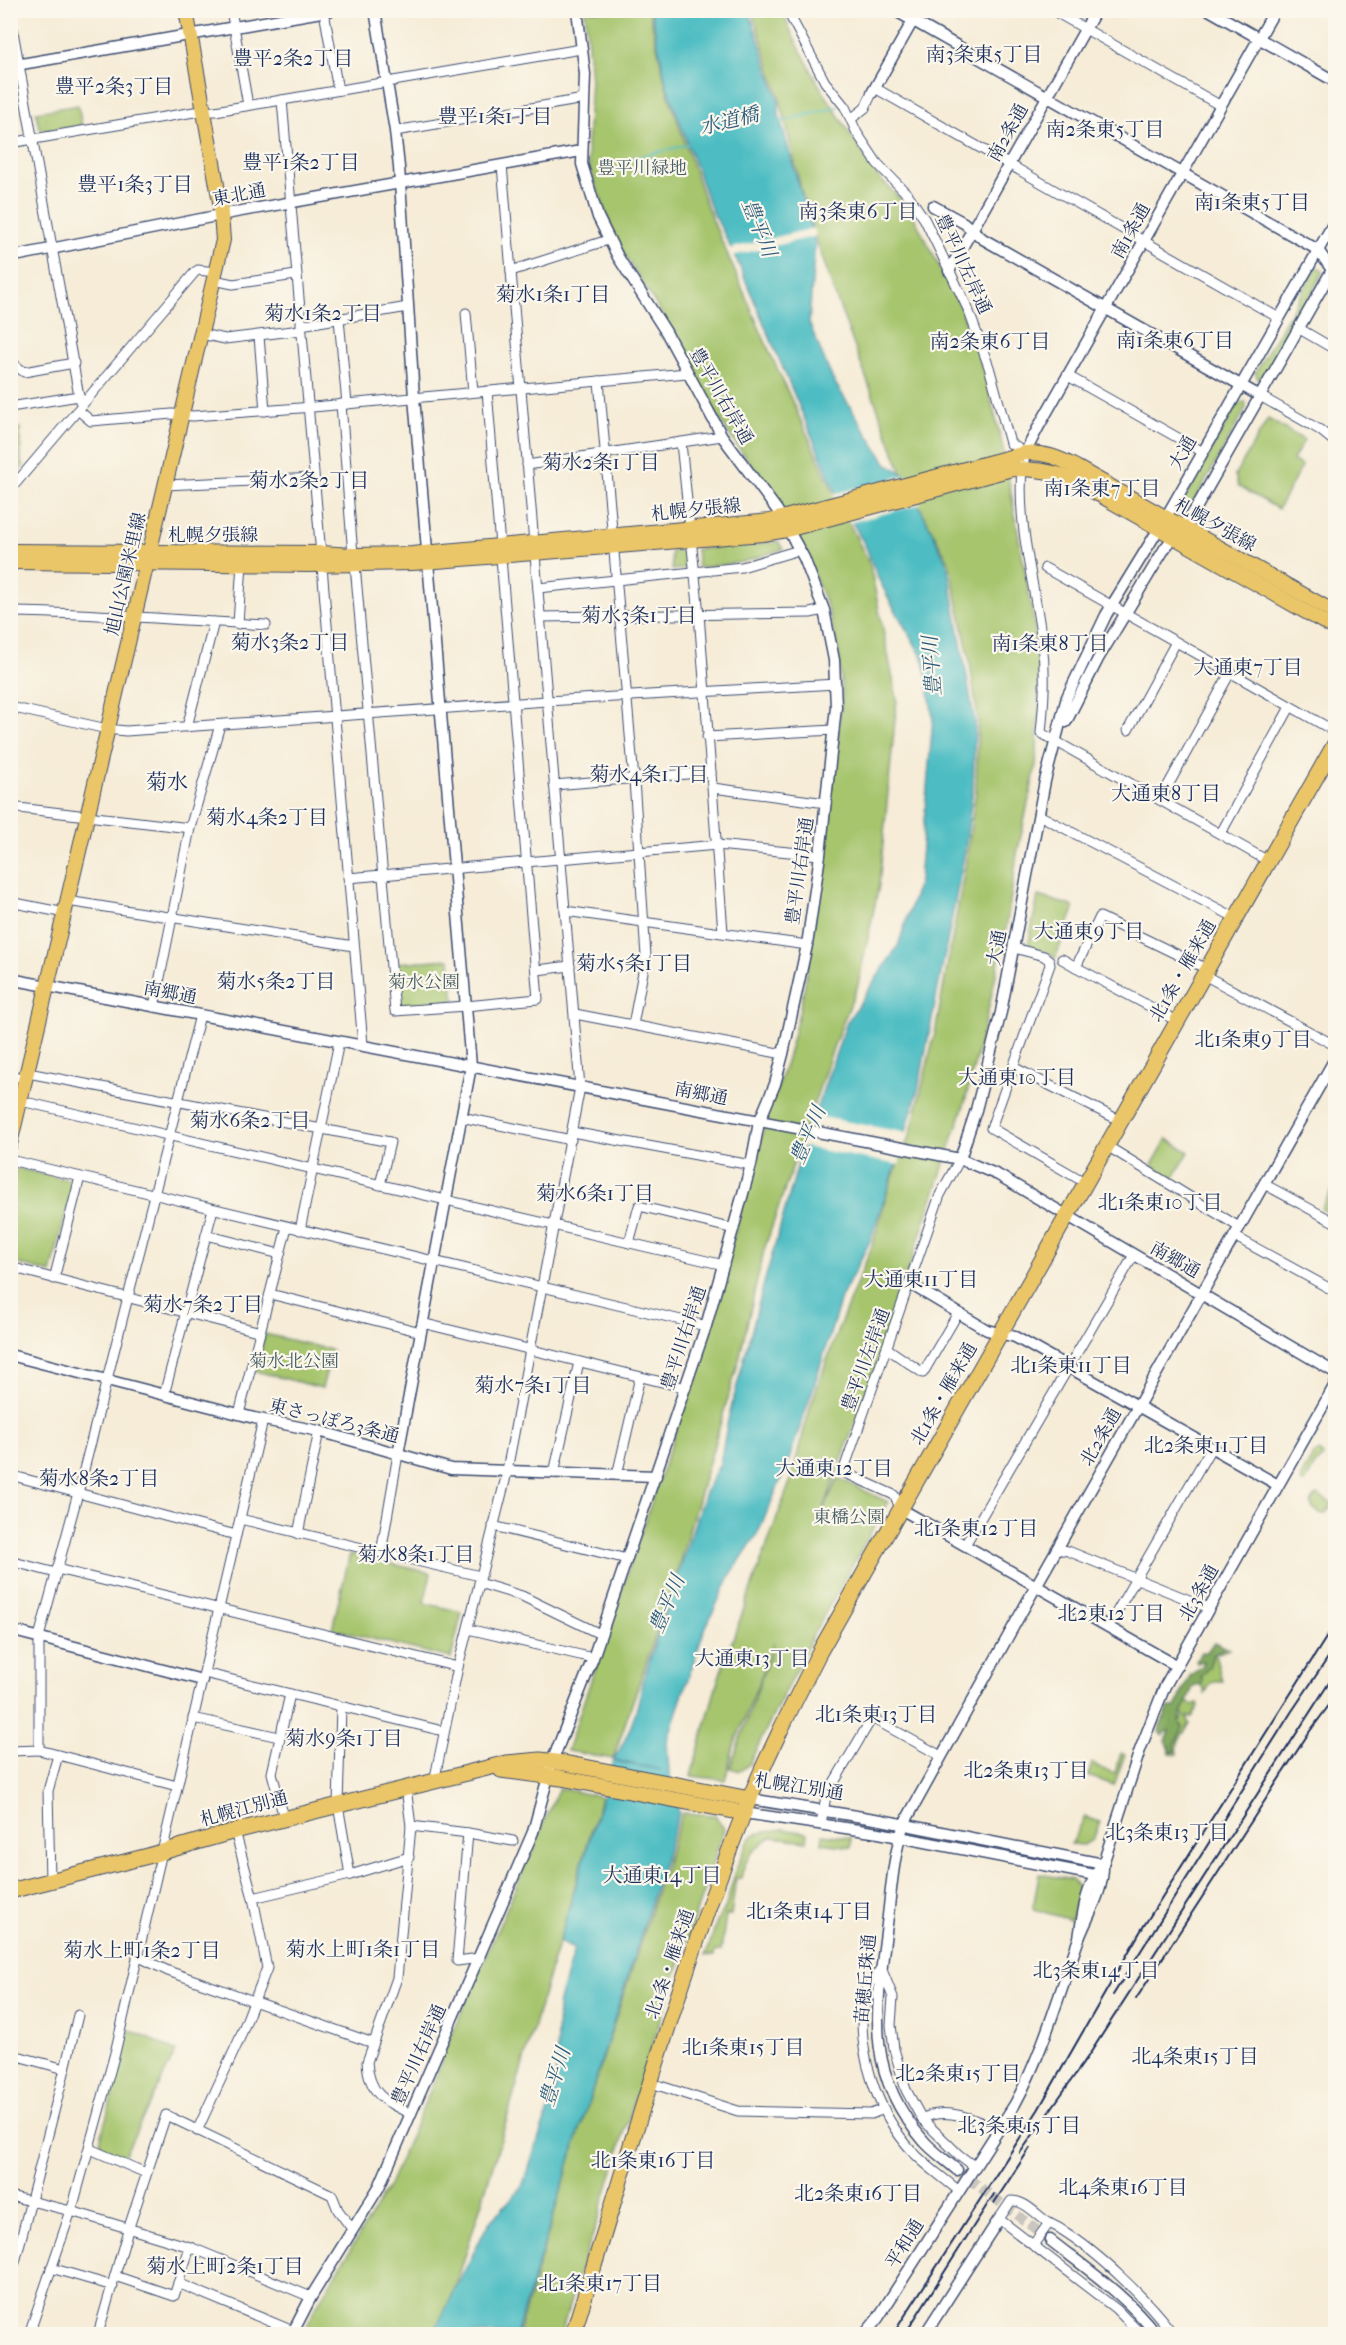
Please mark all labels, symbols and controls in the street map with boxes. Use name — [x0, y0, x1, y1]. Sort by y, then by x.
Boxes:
district label: 南3条東5丁目 — [926, 43, 1042, 66]
district label: 豊平2条2丁目 — [233, 47, 353, 70]
district label: 豊平2条3丁目 — [55, 75, 173, 98]
street label: 南2条通 — [983, 100, 1033, 166]
water label: 水道橋 — [697, 102, 764, 139]
district label: 豊平1条1丁目 — [438, 105, 552, 128]
district label: 南2条東5丁目 — [1046, 118, 1164, 141]
district label: 豊平1条2丁目 — [242, 151, 360, 174]
park label: 豊平川緑地 — [597, 158, 687, 179]
district label: 豊平1条3丁目 — [77, 173, 193, 196]
street label: 東北通 — [210, 180, 268, 210]
district label: 南1条東5丁目 — [1194, 191, 1310, 214]
water label: 豊平川 — [737, 196, 782, 262]
street label: 南1条通 — [1107, 199, 1155, 263]
district label: 南3条東6丁目 — [798, 200, 918, 223]
street label: 豊平川左岸通 — [931, 211, 995, 317]
district label: 菊水1条1丁目 — [496, 283, 610, 306]
district label: 菊水1条2丁目 — [264, 302, 382, 325]
district label: 南1条東6丁目 — [1116, 329, 1234, 352]
district label: 南2条東6丁目 — [929, 330, 1051, 353]
street label: 豊平川右岸通 — [685, 344, 757, 448]
street label: 大通 — [1165, 432, 1201, 474]
district label: 菊水2条1丁目 — [542, 451, 660, 474]
district label: 菊水2条2丁目 — [249, 469, 369, 492]
district label: 南1条東7丁目 — [1044, 477, 1160, 500]
street label: 札幌夕張線 — [1171, 494, 1259, 556]
street label: 札幌夕張線 — [650, 495, 742, 525]
street label: 旭山公園米里線 — [102, 510, 150, 638]
street label: 札幌夕張線 — [168, 525, 258, 546]
district label: 菊水3条1丁目 — [581, 604, 697, 627]
district label: 菊水3条2丁目 — [231, 631, 349, 654]
district label: 南1条東8丁目 — [991, 632, 1109, 655]
water label: 豊平川 — [918, 633, 946, 697]
district label: 大通東7丁目 — [1193, 656, 1303, 679]
district label: 菊水4条1丁目 — [590, 763, 708, 786]
district label: 菊水 — [146, 770, 188, 794]
district label: 大通東8丁目 — [1111, 782, 1221, 805]
district label: 菊水4条2丁目 — [206, 806, 328, 829]
street label: 豊平川右岸通 — [782, 816, 818, 926]
street label: 北1条・雁来通 — [1145, 916, 1221, 1026]
district label: 大通東9丁目 — [1034, 920, 1144, 943]
street label: 大通 — [983, 928, 1011, 968]
district label: 菊水5条1丁目 — [576, 952, 692, 975]
district label: 菊水5条2丁目 — [217, 970, 335, 993]
park label: 菊水公園 — [388, 972, 460, 993]
street label: 南郷通 — [141, 978, 199, 1008]
district label: 北1条東9丁目 — [1194, 1028, 1312, 1051]
district label: 大通東10丁目 — [958, 1066, 1076, 1089]
street label: 南郷通 — [672, 1079, 730, 1109]
water label: 豊平川 — [786, 1101, 831, 1167]
district label: 菊水6条2丁目 — [189, 1109, 311, 1132]
district label: 菊水6条1丁目 — [536, 1182, 654, 1205]
district label: 北1条東10丁目 — [1097, 1191, 1223, 1214]
street label: 南郷通 — [1146, 1237, 1204, 1283]
district label: 大通東11丁目 — [864, 1268, 978, 1291]
street label: 豊平川右岸通 — [657, 1283, 711, 1393]
district label: 菊水7条2丁目 — [143, 1293, 263, 1316]
street label: 豊平川左岸通 — [838, 1306, 894, 1414]
street label: 北1条・雁来通 — [906, 1339, 982, 1449]
park label: 菊水北公園 — [249, 1351, 339, 1372]
district label: 北1条東11丁目 — [1010, 1354, 1132, 1377]
district label: 菊水7条1丁目 — [475, 1374, 591, 1397]
street label: 東さっぽろ3条通 — [267, 1395, 401, 1447]
street label: 北2条通 — [1076, 1404, 1126, 1470]
district label: 北2条東11丁目 — [1144, 1434, 1268, 1457]
district label: 大通東12丁目 — [775, 1457, 893, 1480]
district label: 菊水8条2丁目 — [39, 1467, 159, 1490]
park label: 東橋公園 — [813, 1507, 885, 1528]
district label: 北1条東12丁目 — [914, 1517, 1038, 1540]
district label: 菊水8条1丁目 — [357, 1543, 475, 1566]
street label: 北3条通 — [1175, 1561, 1223, 1625]
water label: 豊平川 — [645, 1570, 690, 1636]
district label: 北2東12丁目 — [1057, 1602, 1165, 1625]
district label: 大通東13丁目 — [694, 1647, 810, 1670]
district label: 北1条東13丁目 — [815, 1703, 937, 1726]
district label: 菊水9条1丁目 — [285, 1727, 403, 1750]
district label: 北2条東13丁目 — [963, 1759, 1089, 1782]
street label: 札幌江別通 — [753, 1770, 845, 1804]
street label: 札幌江別通 — [198, 1787, 290, 1831]
district label: 北3条東13丁目 — [1105, 1821, 1229, 1844]
district label: 大通東14丁目 — [603, 1864, 721, 1887]
district label: 北1条東14丁目 — [746, 1900, 872, 1923]
street label: 北1条・雁来通 — [641, 1906, 699, 2022]
street label: 苗穂丘珠通 — [852, 1933, 880, 2025]
district label: 菊水上町1条1丁目 — [286, 1938, 440, 1961]
district label: 菊水上町1条2丁目 — [63, 1939, 221, 1962]
district label: 北3条東14丁目 — [1032, 1959, 1160, 1982]
street label: 豊平川右岸通 — [387, 2001, 451, 2109]
district label: 北1条東15丁目 — [682, 2036, 804, 2059]
water label: 豊平川 — [535, 2043, 575, 2109]
district label: 北4条東15丁目 — [1131, 2045, 1259, 2068]
district label: 北2条東15丁目 — [895, 2062, 1021, 2085]
district label: 北3条東15丁目 — [957, 2114, 1081, 2137]
district label: 北1条東16丁目 — [590, 2149, 716, 2172]
district label: 北4条東16丁目 — [1058, 2176, 1188, 2199]
district label: 北2条東16丁目 — [794, 2182, 922, 2205]
street label: 平和通 — [882, 2216, 928, 2272]
district label: 菊水上町2条1丁目 — [146, 2255, 304, 2278]
district label: 北1条東17丁目 — [538, 2272, 662, 2295]

